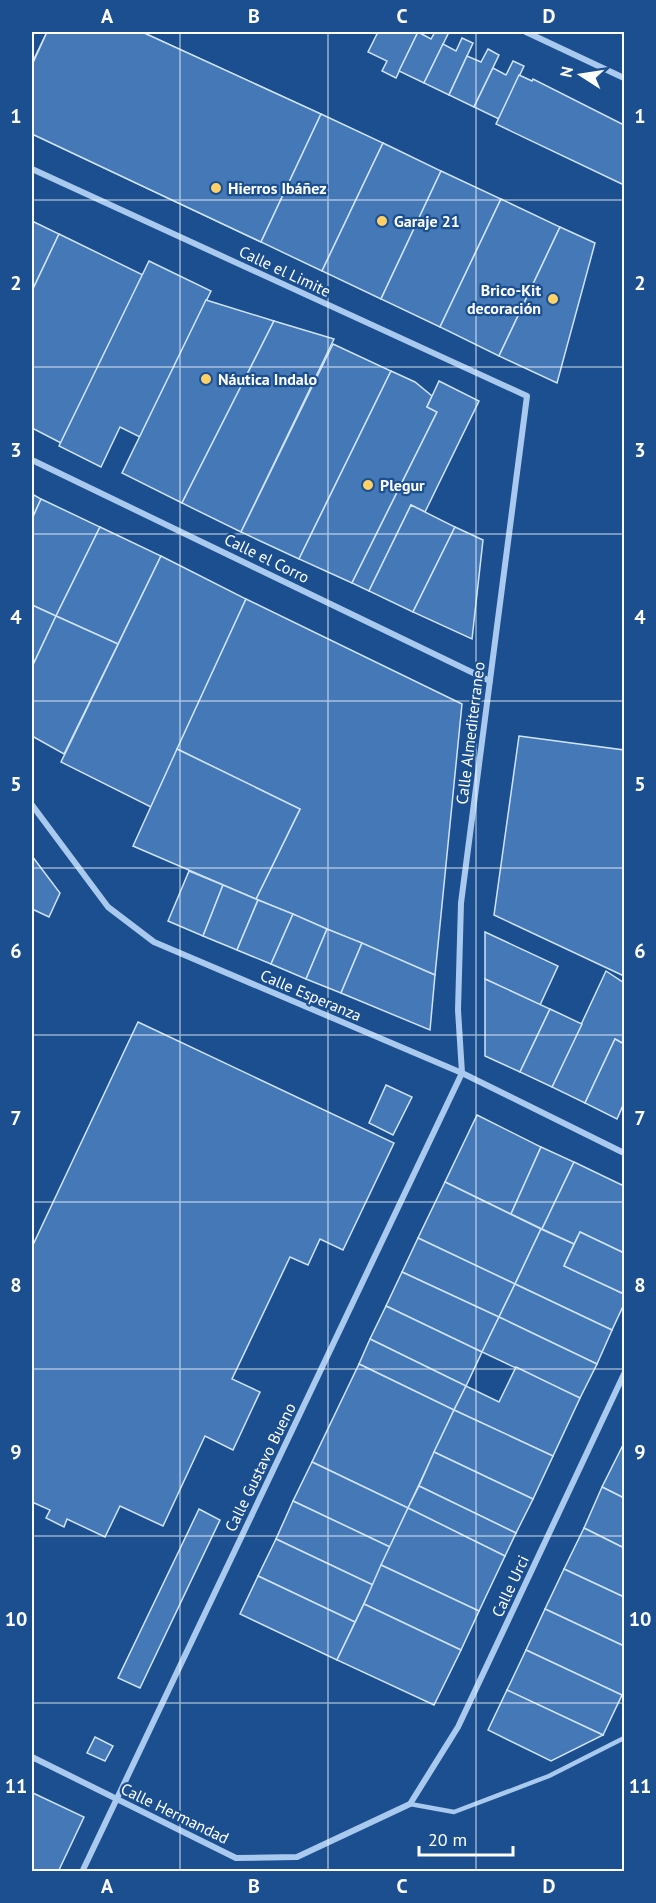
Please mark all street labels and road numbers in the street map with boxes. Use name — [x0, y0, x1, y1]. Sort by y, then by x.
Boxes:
street label: Calle el Limite — [236, 241, 334, 301]
street label: Calle el Corro — [221, 529, 313, 587]
street label: Calle Almediterraneo — [451, 661, 489, 805]
street label: Calle Esperanza — [257, 965, 365, 1025]
street label: Calle Gustavo Bueno — [220, 1399, 300, 1535]
street label: Calle Urci — [487, 1552, 533, 1620]
street label: Calle Hermandad — [118, 1778, 232, 1848]

